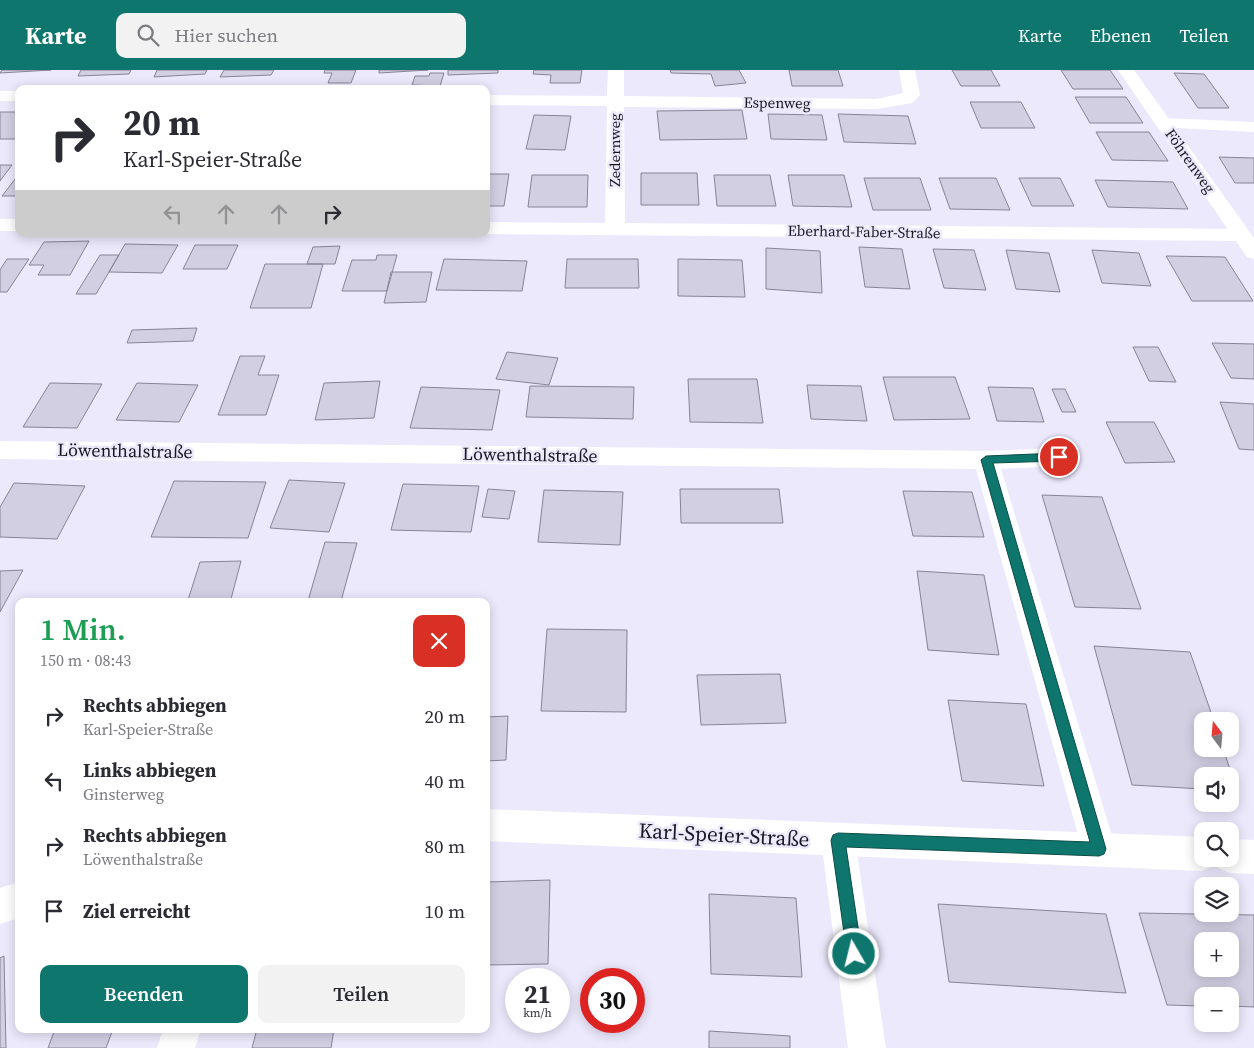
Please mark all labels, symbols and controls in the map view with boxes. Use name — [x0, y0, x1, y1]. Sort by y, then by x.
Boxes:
search box — [116, 13, 466, 58]
text: Karte — [25, 19, 86, 52]
icon: search — [134, 21, 162, 49]
text: Hier suchen — [174, 22, 278, 48]
text: Karte — [1018, 23, 1062, 48]
text: Ebenen — [1090, 23, 1151, 48]
text: Teilen — [1179, 23, 1229, 48]
street label: Espenweg — [743, 91, 811, 114]
text: 20 m — [123, 99, 200, 147]
icon: right — [40, 105, 105, 170]
street label: Zedernweg — [604, 113, 625, 187]
street label: Föhrenweg — [1161, 124, 1220, 197]
text: Karl-Speier-Straße — [123, 144, 302, 174]
icon: left — [159, 200, 187, 228]
icon: ahead — [212, 200, 240, 228]
icon: ahead — [265, 200, 293, 228]
icon: right — [318, 200, 346, 228]
street label: Eberhard-Faber-Straße — [787, 220, 941, 243]
pin — [1038, 436, 1080, 478]
street label: Löwenthalstraße — [57, 437, 193, 464]
street label: Löwenthalstraße — [462, 441, 598, 468]
icon: arrive — [1045, 443, 1073, 471]
text: 1 Min. — [40, 609, 126, 650]
button: close — [413, 615, 465, 667]
text: 150 m · 08:43 — [40, 649, 131, 671]
text: Rechts abbiegen — [83, 692, 227, 718]
icon: right — [40, 702, 68, 730]
text: 20 m — [424, 703, 465, 729]
north arrow — [1194, 712, 1239, 758]
map controls — [1194, 712, 1239, 1032]
text: Karl-Speier-Straße — [83, 718, 213, 740]
text: Links abbiegen — [83, 757, 216, 783]
icon: left — [40, 767, 68, 795]
button: sound — [1194, 767, 1239, 812]
text: 40 m — [424, 768, 465, 794]
text: Ginsterweg — [83, 783, 164, 805]
street label: Karl-Speier-Straße — [638, 816, 810, 853]
text: Rechts abbiegen — [83, 822, 227, 848]
button: search — [1194, 822, 1239, 867]
icon: right — [40, 832, 68, 860]
text: 80 m — [424, 833, 465, 859]
text: Löwenthalstraße — [83, 848, 203, 870]
button: layers — [1194, 877, 1239, 922]
icon: arrive — [40, 897, 68, 925]
text: Ziel erreicht — [83, 898, 190, 924]
text: 10 m — [424, 898, 465, 924]
position arrow — [827, 927, 879, 979]
button: + — [1194, 932, 1239, 977]
button: Beenden — [40, 965, 248, 1023]
button: Teilen — [258, 965, 465, 1023]
speed limit sign: 30 — [580, 968, 645, 1033]
text: 21 — [524, 977, 551, 1011]
button: − — [1194, 987, 1239, 1032]
text: km/h — [523, 1005, 552, 1021]

